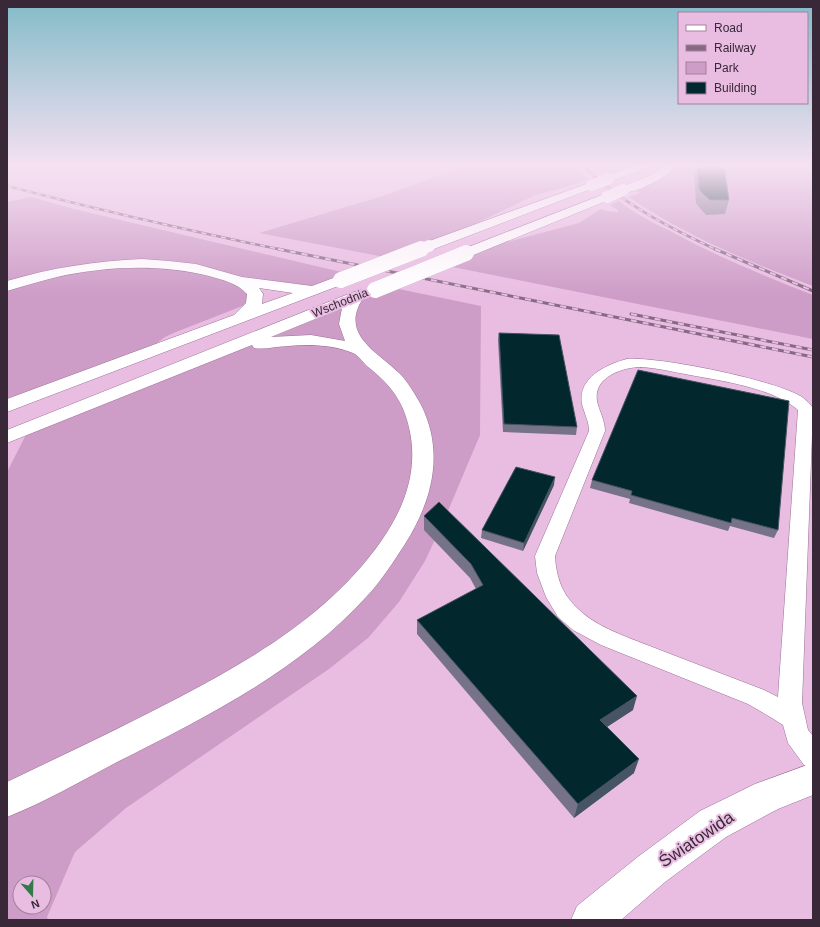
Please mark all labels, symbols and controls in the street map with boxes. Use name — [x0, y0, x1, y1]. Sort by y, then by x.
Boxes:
legend — [678, 12, 808, 104]
text: Road — [714, 21, 743, 35]
text: Railway — [714, 41, 756, 55]
text: Park — [714, 61, 740, 75]
text: Building — [714, 81, 757, 95]
street label: Wschodnia — [310, 285, 370, 321]
street label: Światowida — [655, 807, 738, 871]
north arrow — [12, 875, 52, 915]
text: N — [30, 897, 41, 911]

